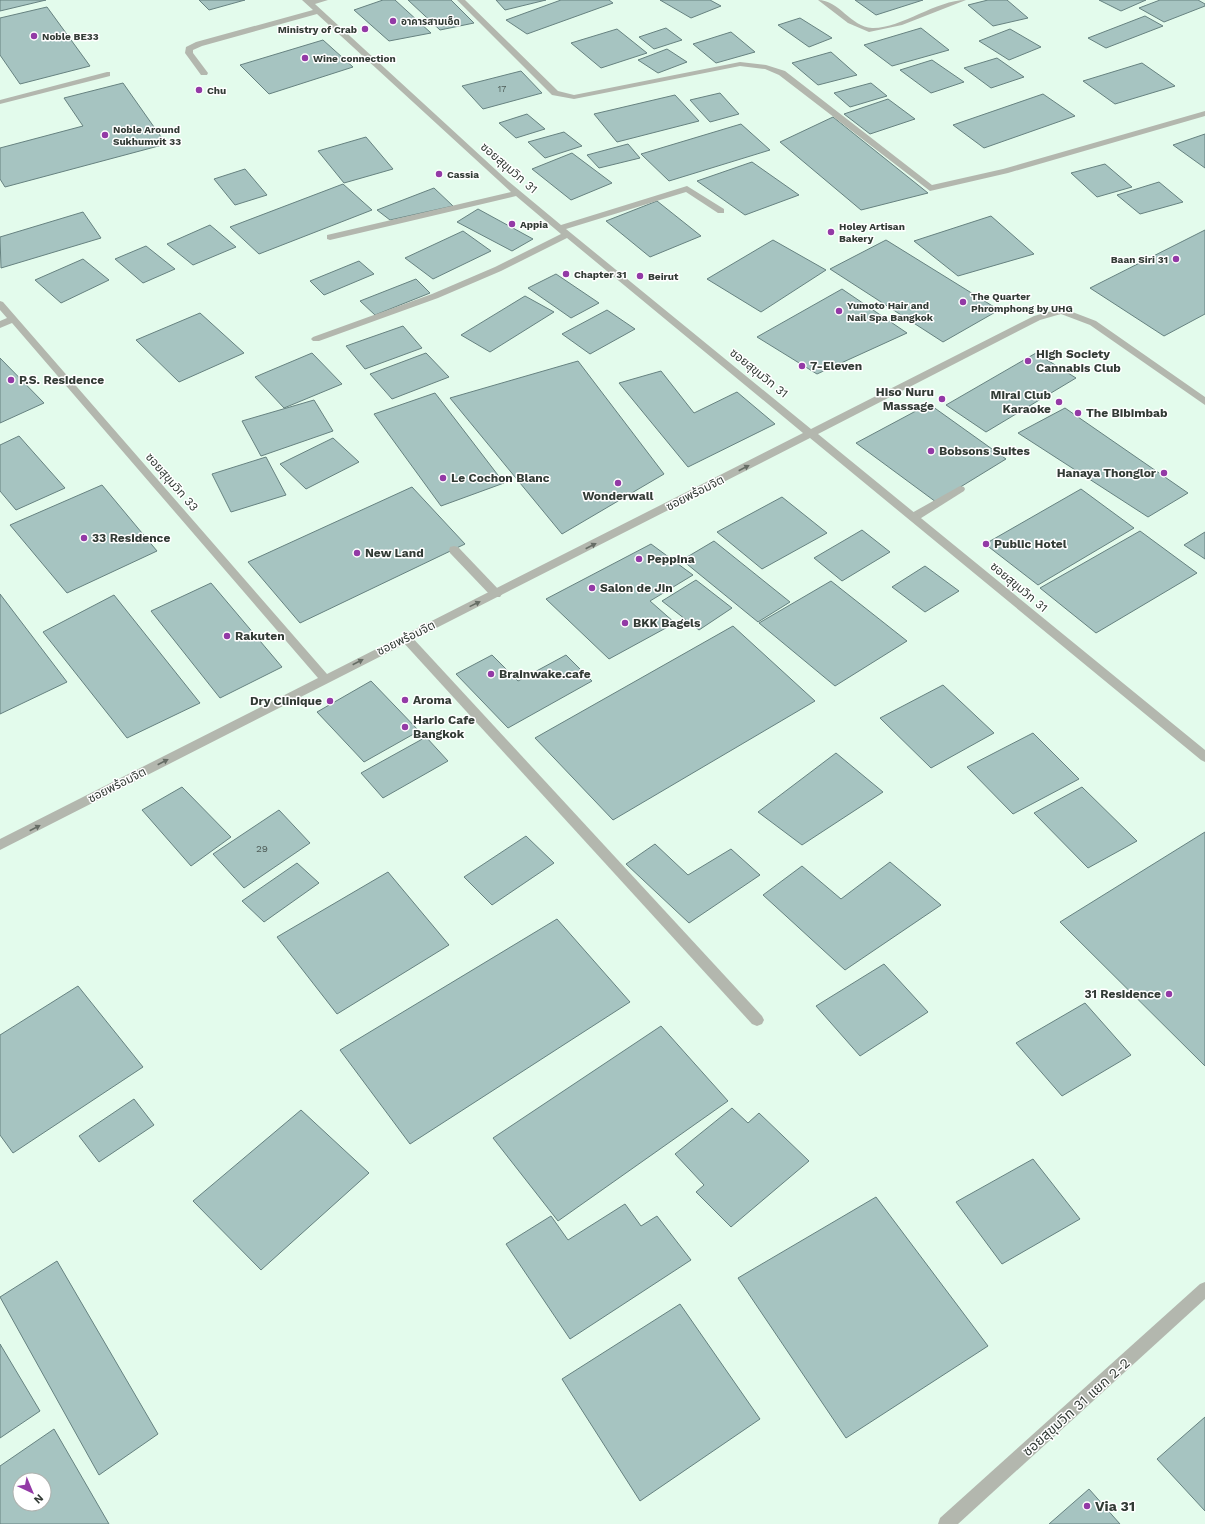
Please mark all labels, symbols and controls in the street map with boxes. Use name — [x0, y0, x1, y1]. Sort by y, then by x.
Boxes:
marker: อาคารสามเอ็ด — [388, 16, 398, 26]
place label: อาคารสามเอ็ด — [401, 16, 460, 27]
place label: Ministry of Crab — [278, 24, 357, 35]
marker: Ministry of Crab — [360, 24, 370, 34]
marker: Noble BE33 — [29, 31, 39, 41]
place label: Noble BE33 — [42, 31, 99, 42]
marker: Wine connection — [300, 53, 310, 63]
place label: Wine connection — [313, 53, 396, 64]
house number: 17 — [498, 84, 506, 94]
marker: Chu — [194, 85, 204, 95]
place label: Chu — [207, 85, 226, 96]
place label: Noble Around Sukhumvit 33 — [113, 124, 181, 147]
marker: Noble Around Sukhumvit 33 — [100, 130, 110, 140]
street label: ซอยสุขุมวิท 31 — [478, 140, 540, 196]
marker: Cassia — [434, 169, 444, 179]
place label: Cassia — [447, 169, 479, 180]
marker: Appia — [507, 219, 517, 229]
place label: Appia — [520, 219, 548, 230]
place label: Holey Artisan Bakery — [839, 221, 905, 244]
marker: Holey Artisan Bakery — [826, 227, 836, 237]
place label: Baan Siri 31 — [1111, 254, 1168, 265]
marker: Baan Siri 31 — [1171, 254, 1181, 264]
marker: Chapter 31 — [561, 269, 571, 279]
place label: Chapter 31 — [574, 269, 626, 280]
marker: Beirut — [635, 271, 645, 281]
place label: Beirut — [648, 271, 679, 282]
place label: The Quarter Phromphong by UHG — [971, 291, 1073, 314]
marker: The Quarter Phromphong by UHG — [958, 297, 968, 307]
place label: Yumoto Hair and Nail Spa Bangkok — [847, 300, 934, 323]
marker: Yumoto Hair and Nail Spa Bangkok — [834, 306, 844, 316]
street label: ซอยสุขุมวิท 31 — [727, 345, 791, 401]
place label: High Society Cannabis Club — [1036, 347, 1121, 375]
marker: High Society Cannabis Club — [1023, 356, 1033, 366]
place label: 7-Eleven — [810, 359, 862, 373]
marker: 7-Eleven — [797, 361, 807, 371]
place label: P.S. Residence — [19, 373, 104, 387]
marker: P.S. Residence — [6, 375, 16, 385]
place label: Hiso Nuru Massage — [876, 385, 934, 413]
place label: Mirai Club Karaoke — [991, 388, 1051, 416]
marker: Hiso Nuru Massage — [937, 394, 947, 404]
marker: Mirai Club Karaoke — [1054, 397, 1064, 407]
place label: The Bibimbab — [1086, 406, 1168, 420]
marker: The Bibimbab — [1073, 408, 1083, 418]
place label: Bobsons Suites — [939, 444, 1031, 458]
marker: Bobsons Suites — [926, 446, 936, 456]
street label: ซอยสุขุมวิท 33 — [143, 450, 201, 514]
one-way arrow — [739, 465, 750, 471]
place label: Hanaya Thonglor — [1057, 466, 1157, 480]
marker: Hanaya Thonglor — [1159, 468, 1169, 478]
place label: Le Cochon Blanc — [451, 471, 550, 485]
street label: ซอยพร้อมจิต — [664, 472, 726, 514]
marker: Le Cochon Blanc — [438, 473, 448, 483]
marker: Wonderwall — [613, 478, 623, 488]
place label: Wonderwall — [582, 489, 654, 503]
place label: 33 Residence — [92, 531, 170, 545]
marker: 33 Residence — [79, 533, 89, 543]
place label: Public Hotel — [994, 537, 1067, 551]
marker: Public Hotel — [981, 539, 991, 549]
one-way arrow — [585, 543, 597, 549]
place label: New Land — [365, 546, 424, 560]
marker: New Land — [352, 548, 362, 558]
place label: Peppina — [647, 552, 695, 566]
marker: Peppina — [634, 554, 644, 564]
street label: ซอยสุขุมวิท 31 — [988, 559, 1050, 615]
place label: Salon de Jin — [600, 581, 673, 595]
marker: Salon de Jin — [587, 583, 597, 593]
one-way arrow — [469, 601, 481, 607]
place label: BKK Bagels — [633, 616, 701, 630]
street label: ซอยพร้อมจิต — [375, 618, 437, 658]
marker: BKK Bagels — [620, 618, 630, 628]
place label: Rakuten — [235, 629, 285, 643]
marker: Rakuten — [222, 631, 232, 641]
one-way arrow — [353, 659, 364, 665]
place label: Brainwake.cafe — [499, 667, 591, 681]
marker: Brainwake.cafe — [486, 669, 496, 679]
place label: Aroma — [413, 693, 452, 707]
place label: Dry Clinique — [250, 694, 322, 708]
marker: Aroma — [400, 695, 410, 705]
marker: Dry Clinique — [325, 696, 335, 706]
place label: Hario Cafe Bangkok — [413, 713, 475, 741]
marker: Hario Cafe Bangkok — [400, 722, 410, 732]
one-way arrow — [157, 758, 168, 765]
street label: ซอยพร้อมจิต — [86, 764, 148, 806]
one-way arrow — [29, 824, 40, 831]
house number: 29 — [256, 843, 268, 854]
place label: 31 Residence — [1085, 987, 1161, 1001]
marker: 31 Residence — [1164, 989, 1174, 999]
street label: ซอยสุขุมวิท 31 แยก 2-2 — [1019, 1355, 1134, 1460]
north arrow — [12, 1472, 52, 1512]
text: N — [31, 1491, 46, 1506]
place label: Via 31 — [1095, 1498, 1135, 1514]
marker: Via 31 — [1082, 1501, 1092, 1511]

